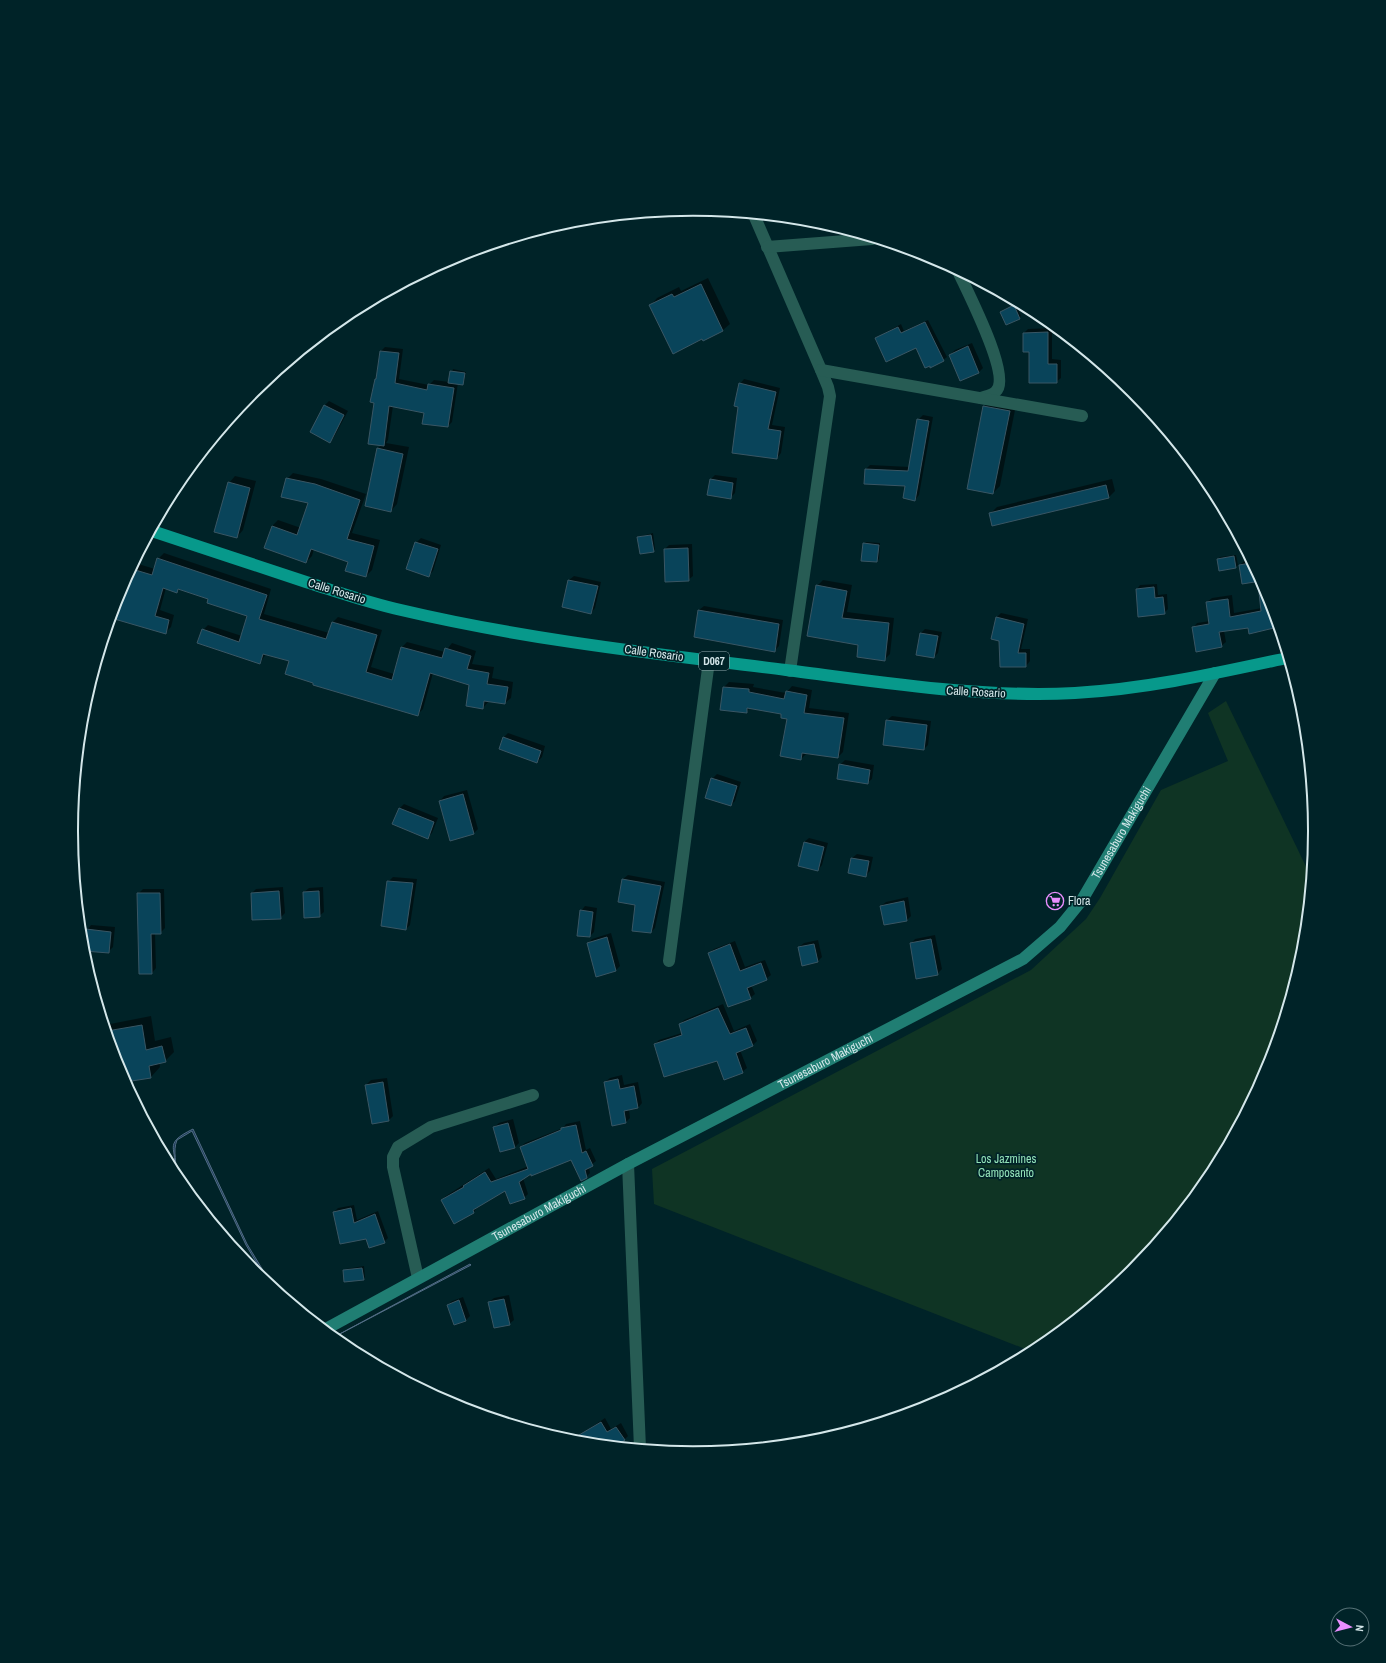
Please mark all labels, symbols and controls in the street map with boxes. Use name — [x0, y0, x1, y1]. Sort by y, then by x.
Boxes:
street label: Calle Rosario — [306, 575, 368, 607]
street label: Calle Rosario — [623, 641, 685, 665]
road number: D067 — [699, 652, 729, 670]
street label: Calle Rosario — [946, 682, 1006, 702]
street label: Tsunesaburo Makiguchi — [1088, 784, 1155, 882]
supermarket icon: Flora — [1045, 891, 1065, 911]
place label: Flora — [1068, 893, 1091, 909]
street label: Tsunesaburo Makiguchi — [775, 1030, 876, 1093]
park label: Los Jazmines Camposanto — [976, 1151, 1036, 1181]
street label: Tsunesaburo Makiguchi — [489, 1180, 589, 1245]
north arrow — [1330, 1607, 1370, 1647]
text: N — [1353, 1624, 1367, 1632]

